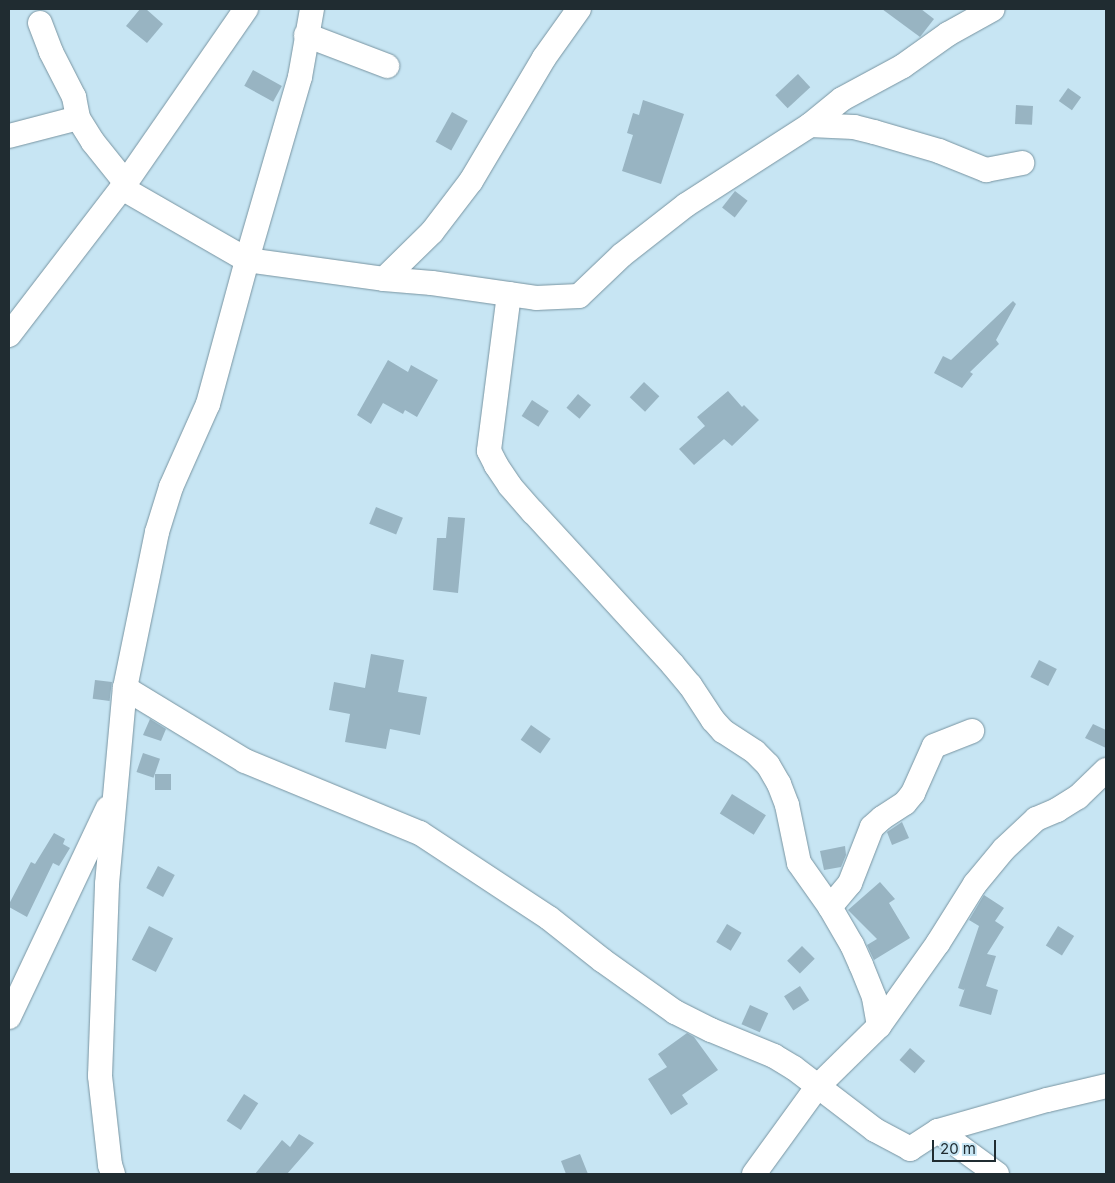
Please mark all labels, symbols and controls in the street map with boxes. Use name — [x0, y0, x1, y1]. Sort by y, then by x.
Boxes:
scale bar — [935, 1130, 999, 1162]
text: 20 m — [940, 1139, 976, 1158]

